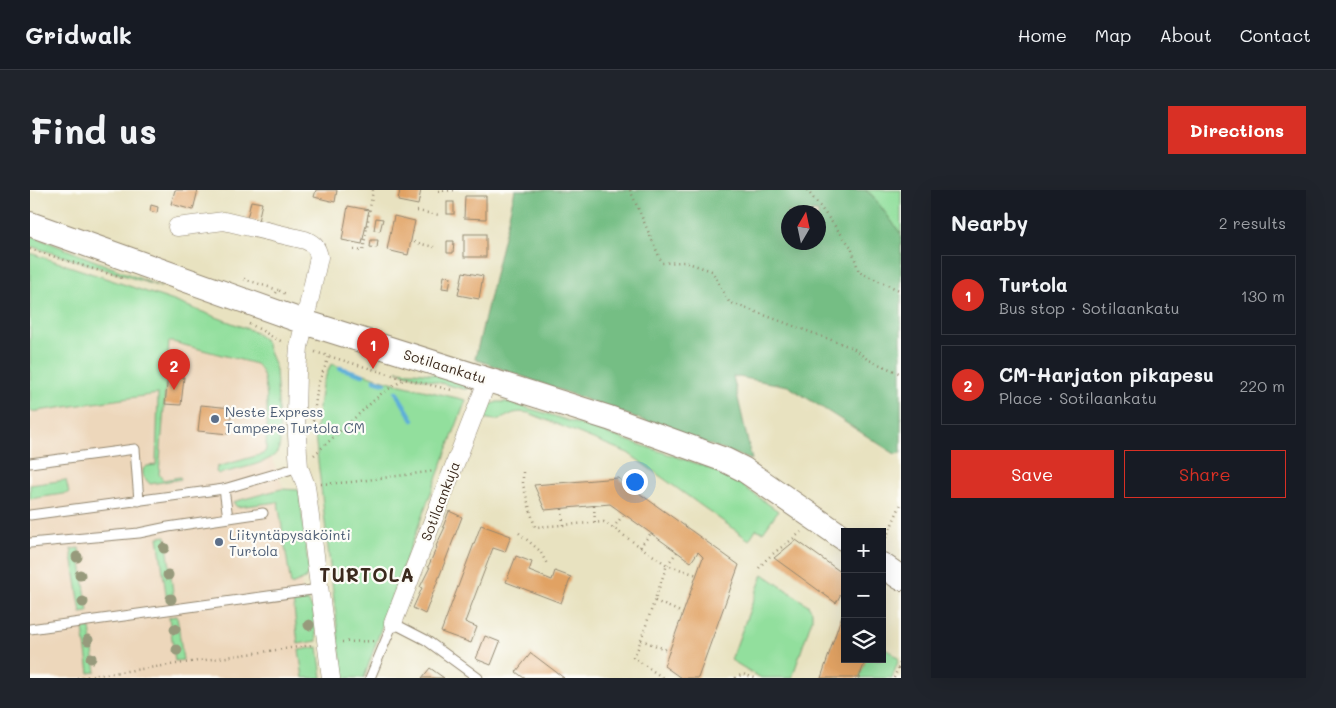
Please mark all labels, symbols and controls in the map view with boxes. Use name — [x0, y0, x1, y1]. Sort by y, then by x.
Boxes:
text: Gridwalk — [25, 19, 132, 50]
text: Home — [1018, 23, 1067, 47]
text: Map — [1095, 23, 1131, 47]
text: About — [1159, 23, 1212, 47]
text: Contact — [1240, 23, 1311, 47]
button: Directions — [1168, 106, 1306, 154]
text: Find us — [30, 107, 157, 153]
north arrow — [781, 205, 826, 250]
text: Nearby — [951, 209, 1028, 236]
text: 2 results — [1219, 212, 1286, 233]
text: Turtola — [999, 272, 1068, 297]
text: 1 — [964, 285, 972, 306]
text: 130 m — [1241, 285, 1285, 306]
text: Bus stop · Sotilaankatu — [999, 297, 1179, 318]
pin: 1 — [357, 328, 389, 369]
street label: Sotilaankatu — [401, 344, 489, 388]
pin: 2 — [158, 349, 190, 390]
text: CM-Harjaton pikapesu — [999, 362, 1214, 387]
text: 2 — [964, 375, 972, 396]
text: 220 m — [1239, 375, 1285, 396]
text: Place · Sotilaankatu — [999, 387, 1157, 408]
place label: Neste Express Tampere Turtola CM — [225, 402, 365, 437]
marker: Neste Express Tampere Turtola CM — [209, 413, 221, 425]
button: Save — [951, 450, 1114, 498]
button: Share — [1124, 450, 1286, 498]
street label: Sotilaankuja — [416, 458, 464, 544]
your location — [622, 469, 648, 495]
place label: Liityntäpysäköinti Turtola — [229, 525, 351, 560]
map controls — [841, 528, 886, 663]
button: + — [841, 528, 886, 573]
marker: Liityntäpysäköinti Turtola — [213, 536, 225, 548]
district label: TURTOLA — [319, 562, 415, 587]
button: − — [841, 573, 886, 618]
button: layers — [841, 618, 886, 663]

